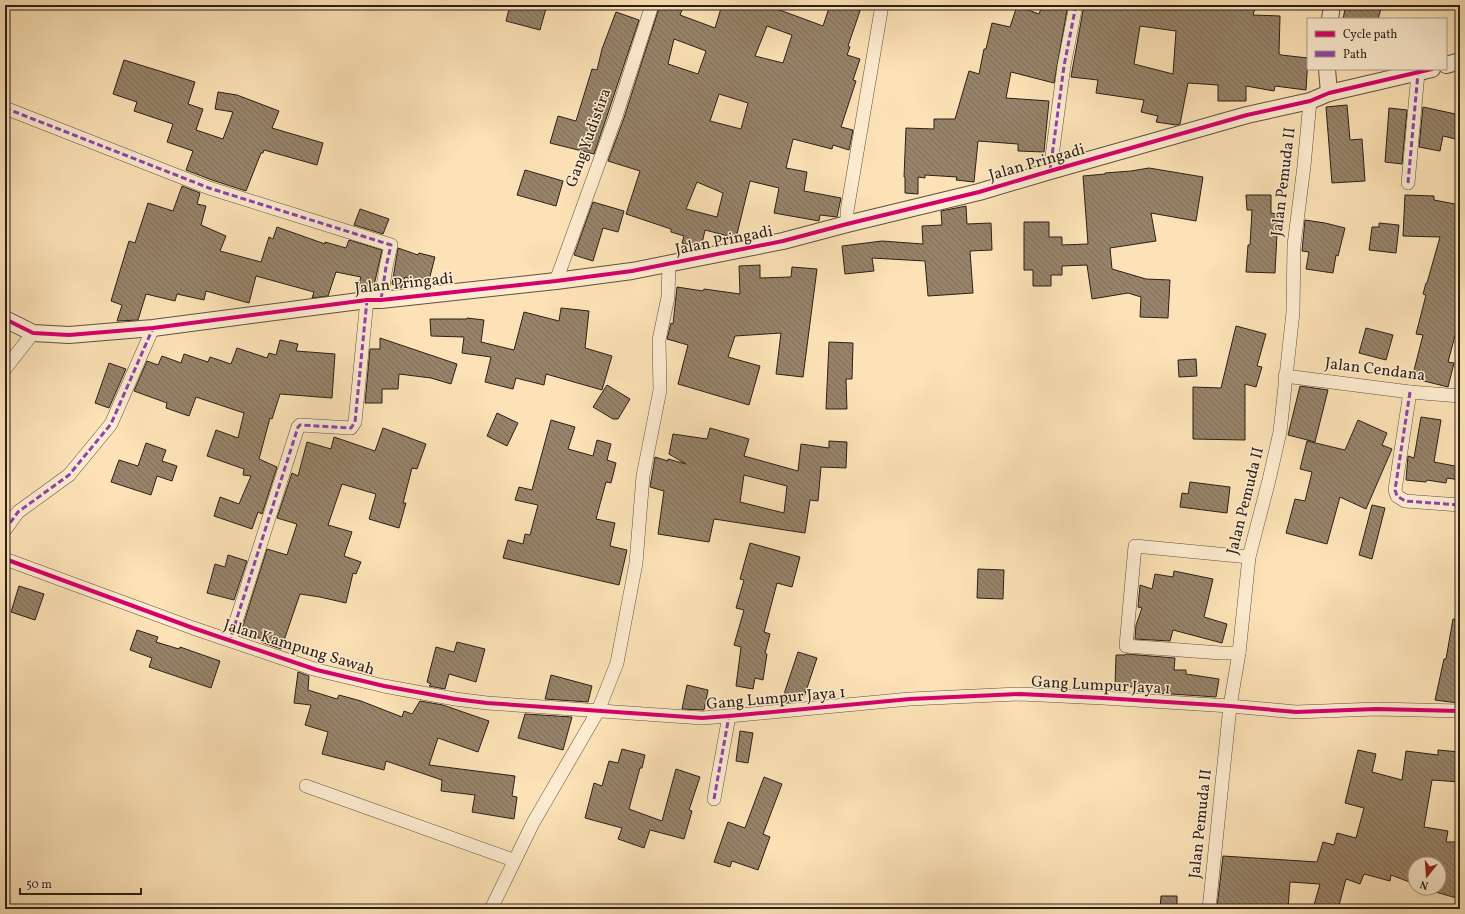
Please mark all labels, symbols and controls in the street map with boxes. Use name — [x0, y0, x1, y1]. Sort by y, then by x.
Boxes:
legend — [1307, 18, 1447, 70]
text: Cycle path — [1343, 27, 1398, 43]
text: Path — [1343, 47, 1367, 63]
street label: Gang Yudistira — [561, 85, 617, 191]
street label: Jalan Pemuda II — [1266, 126, 1302, 238]
street label: Jalan Pringadi — [986, 139, 1088, 187]
street label: Jalan Pringadi — [673, 221, 775, 261]
street label: Jalan Pringadi — [354, 268, 455, 300]
street label: Jalan Cendana — [1324, 353, 1426, 387]
street label: Jalan Pemuda II — [1222, 445, 1270, 557]
street label: Jalan Kampung Sawah — [221, 615, 377, 681]
street label: Gang Lumpur Jaya 1 — [1031, 671, 1171, 701]
street label: Gang Lumpur Jaya 1 — [705, 682, 847, 716]
street label: Jalan Pemuda II — [1184, 768, 1218, 880]
north arrow — [1407, 856, 1447, 896]
scale bar — [20, 870, 141, 896]
text: N — [1418, 876, 1431, 892]
text: 50 m — [26, 877, 52, 893]

